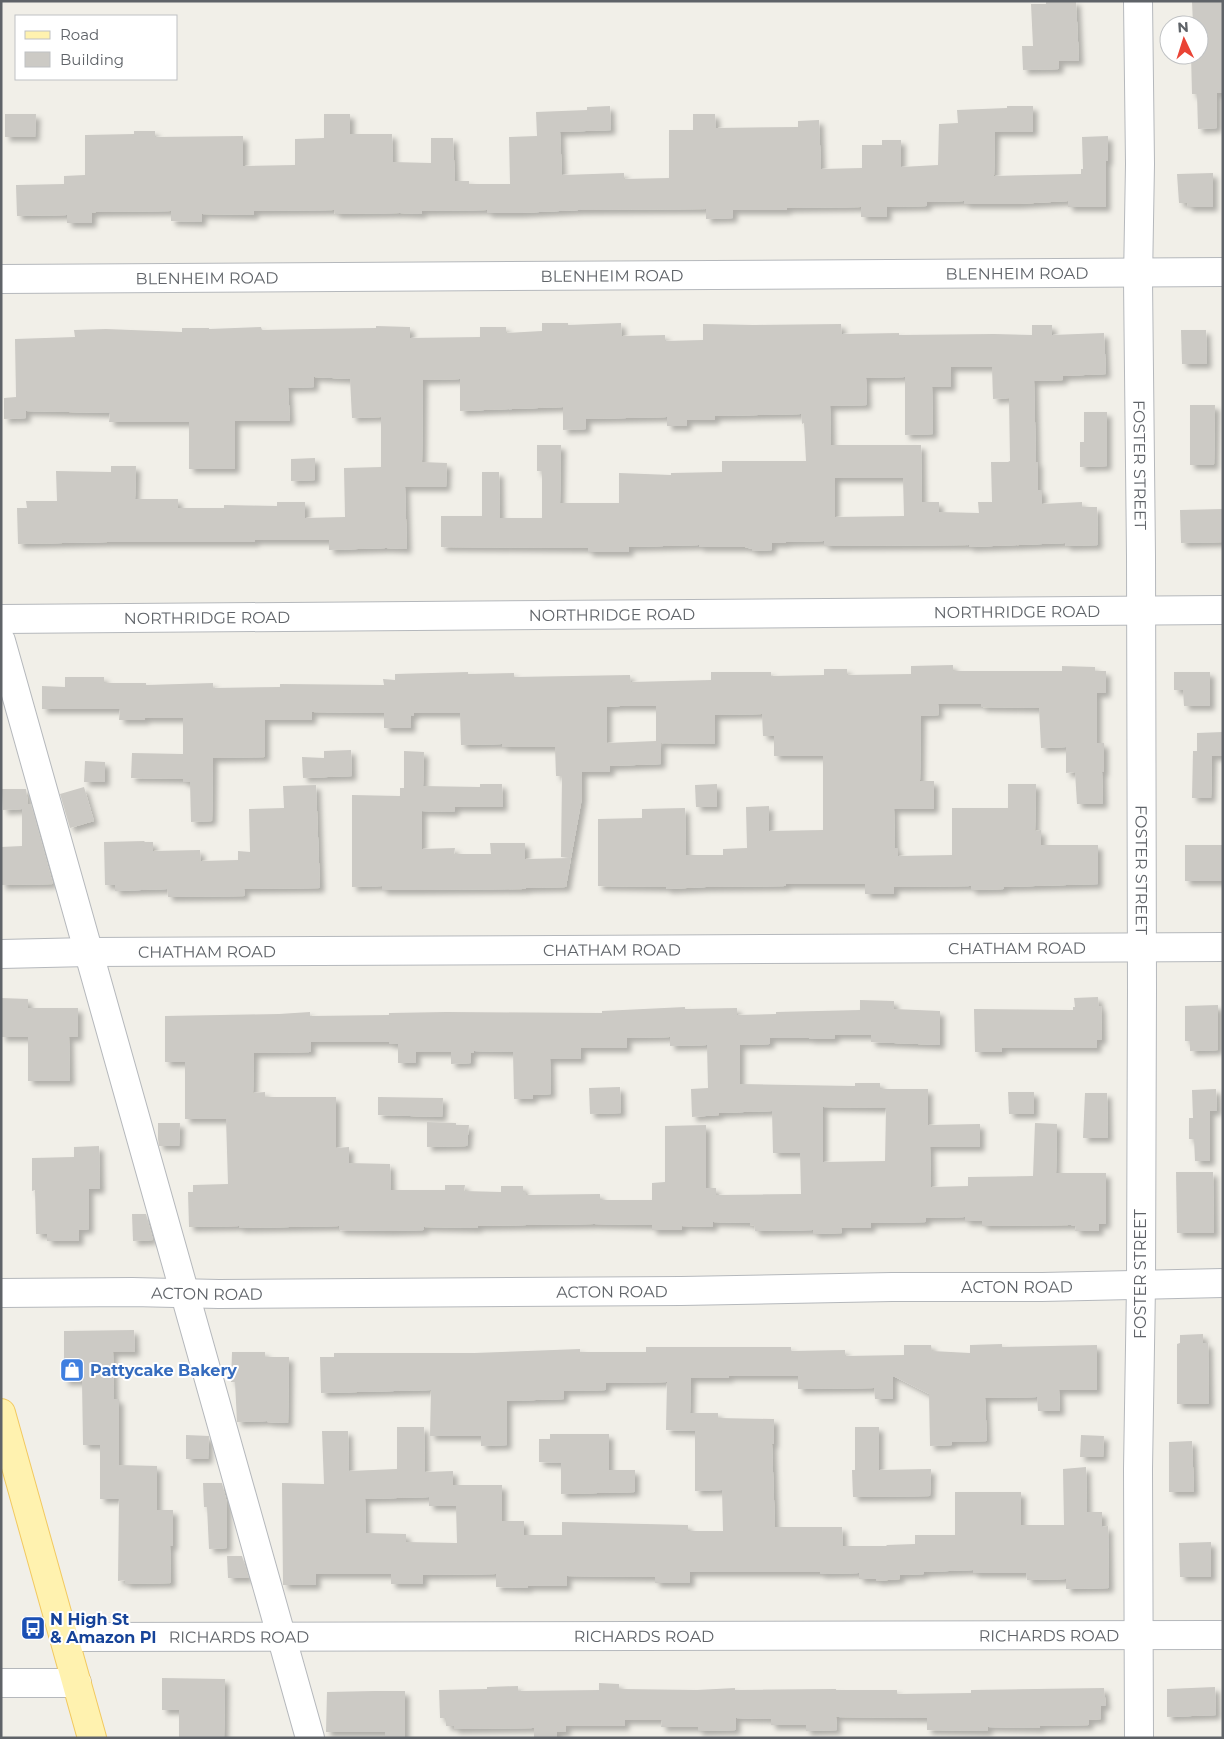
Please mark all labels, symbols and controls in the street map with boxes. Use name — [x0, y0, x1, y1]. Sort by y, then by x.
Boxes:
legend — [15, 15, 178, 80]
north arrow — [1159, 15, 1209, 65]
text: N — [1177, 18, 1189, 36]
text: Road — [60, 25, 99, 44]
text: Building — [60, 50, 124, 69]
street label: BLENHEIM ROAD — [946, 264, 1088, 284]
street label: BLENHEIM ROAD — [541, 266, 683, 286]
street label: BLENHEIM ROAD — [136, 268, 278, 288]
street label: FOSTER STREET — [1129, 400, 1150, 531]
street label: NORTHRIDGE ROAD — [934, 602, 1100, 622]
street label: NORTHRIDGE ROAD — [529, 605, 695, 625]
street label: NORTHRIDGE ROAD — [124, 608, 290, 628]
street label: FOSTER STREET — [1132, 805, 1151, 936]
street label: CHATHAM ROAD — [948, 939, 1086, 958]
street label: CHATHAM ROAD — [543, 940, 681, 960]
street label: CHATHAM ROAD — [138, 942, 276, 962]
street label: FOSTER STREET — [1131, 1208, 1150, 1339]
street label: ACTON ROAD — [961, 1277, 1073, 1297]
street label: ACTON ROAD — [556, 1282, 668, 1302]
street label: ACTON ROAD — [151, 1283, 263, 1304]
shop icon: Pattycake Bakery — [59, 1357, 85, 1383]
place label: Pattycake Bakery — [90, 1361, 237, 1380]
place label: N High St & Amazon Pl — [50, 1610, 156, 1647]
bus stop icon: N High St & Amazon Pl — [20, 1615, 46, 1641]
street label: RICHARDS ROAD — [979, 1626, 1119, 1645]
street label: RICHARDS ROAD — [574, 1627, 714, 1646]
street label: RICHARDS ROAD — [169, 1628, 309, 1647]

